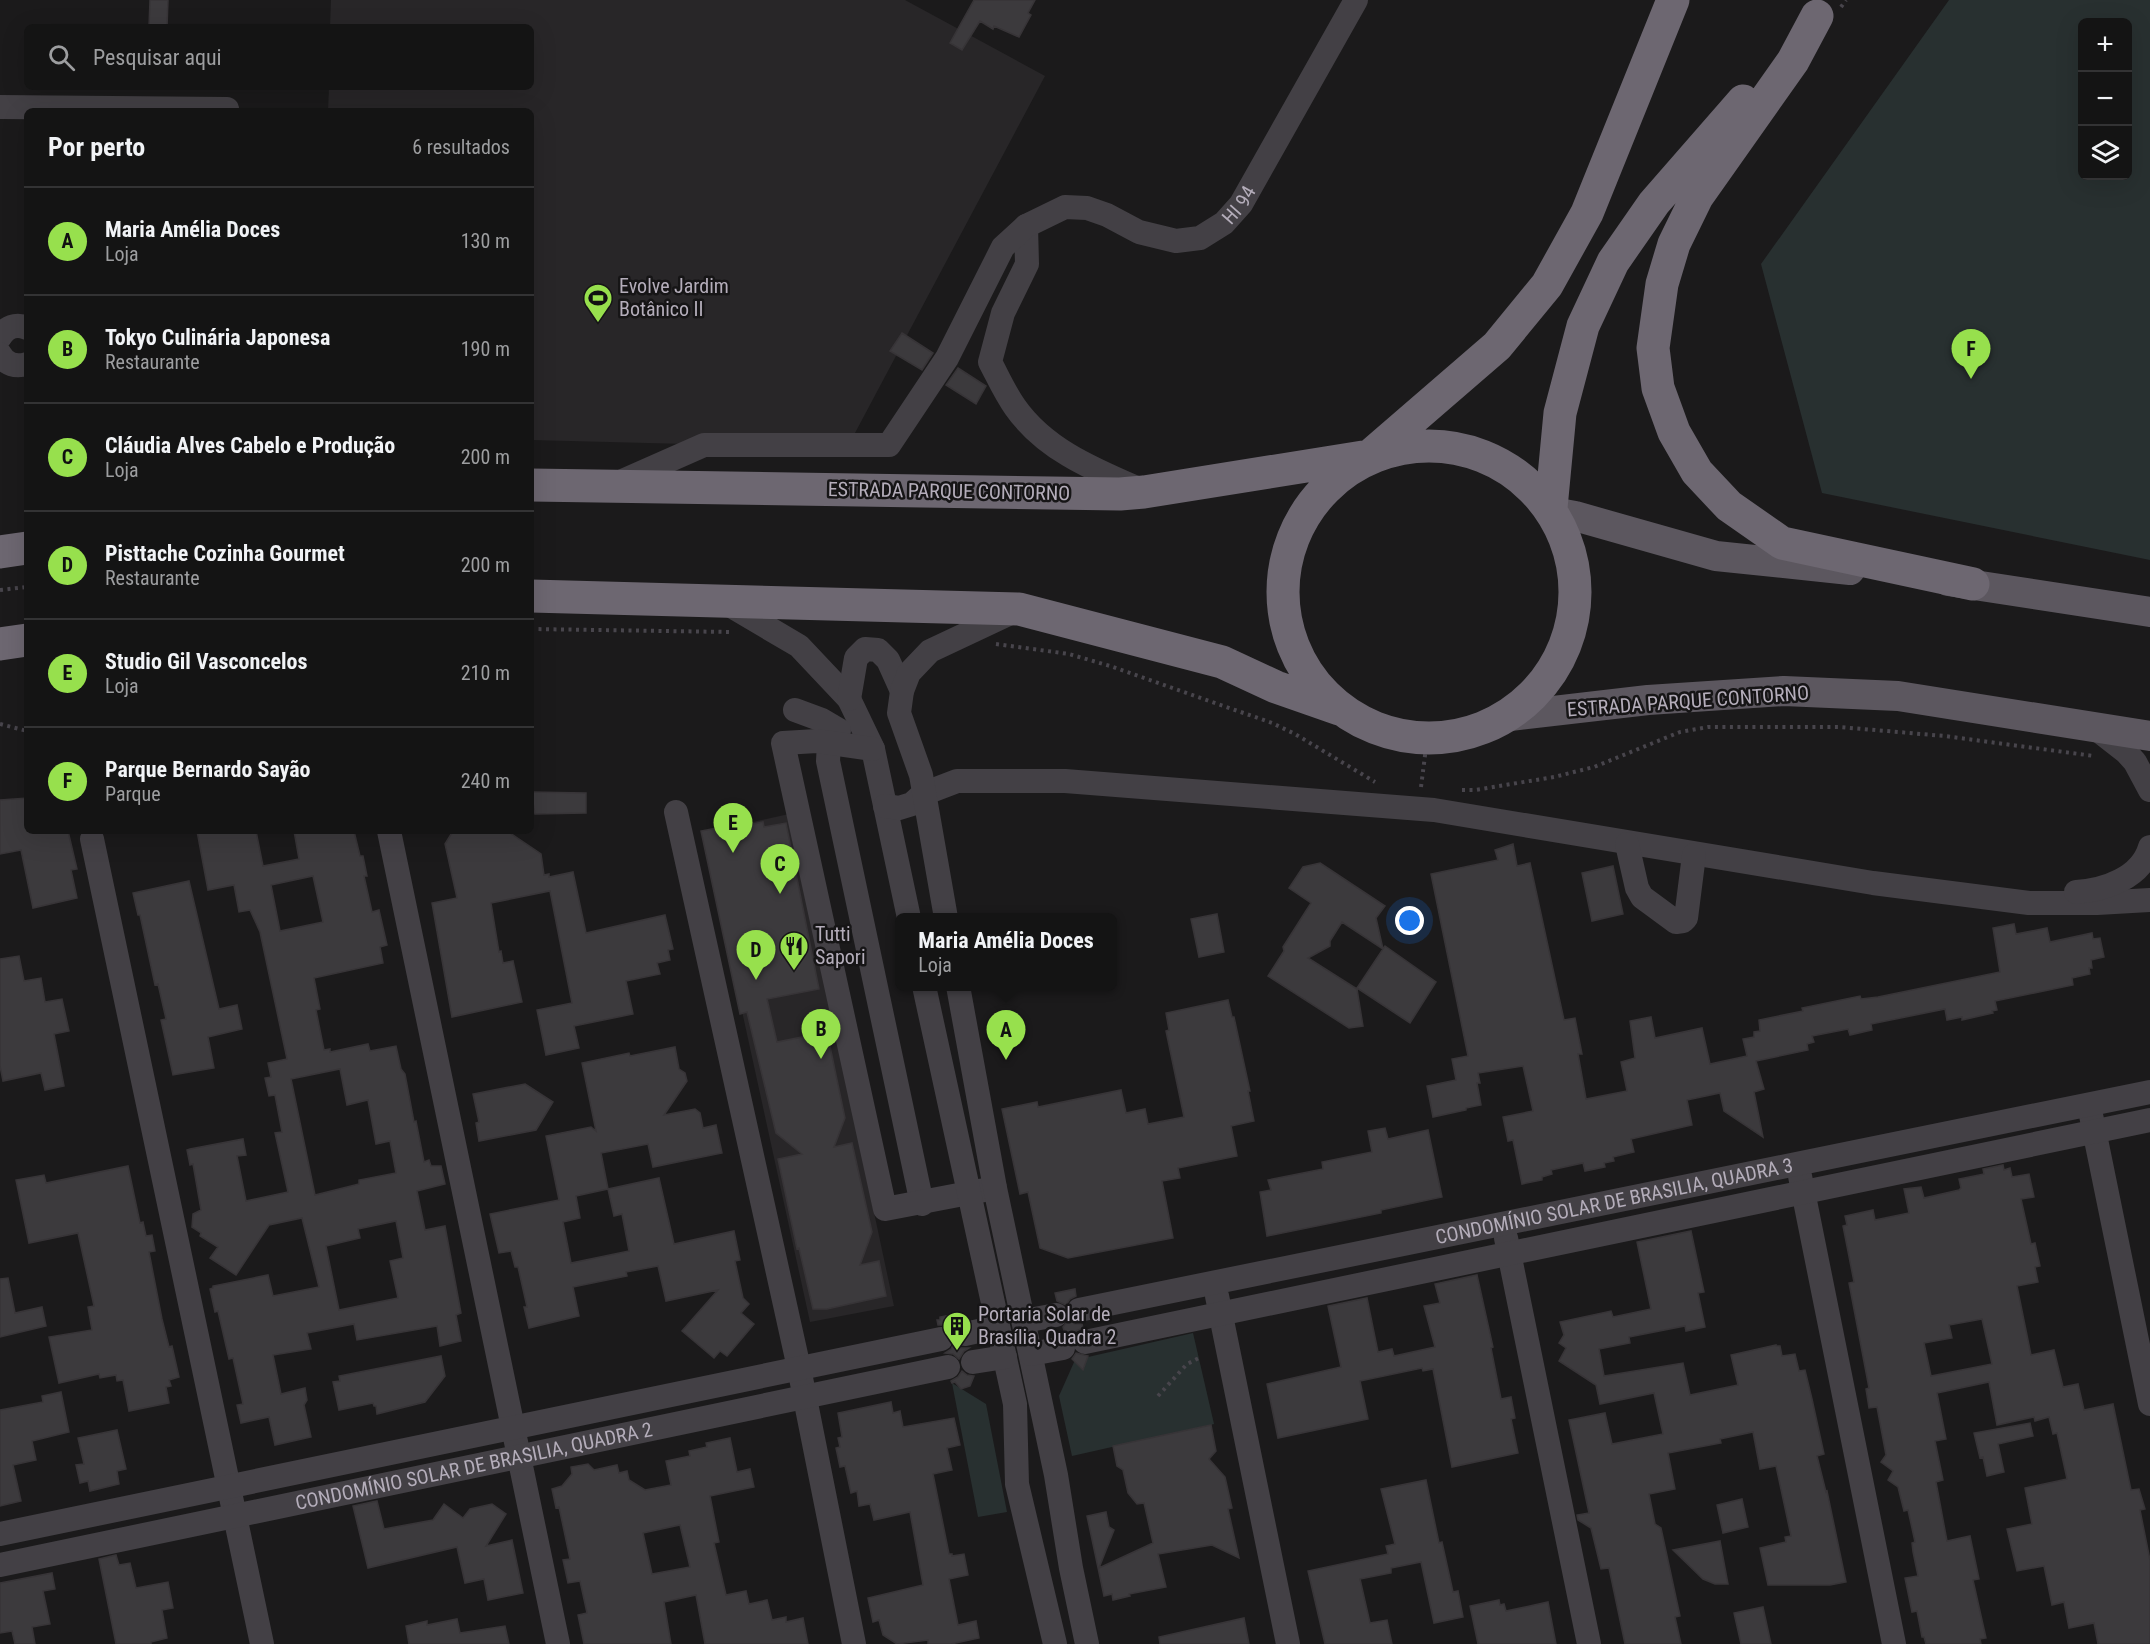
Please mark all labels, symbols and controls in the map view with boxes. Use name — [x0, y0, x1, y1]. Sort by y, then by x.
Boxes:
map controls — [2078, 18, 2132, 180]
button: + — [2078, 18, 2132, 72]
search box — [24, 24, 534, 90]
icon: search — [45, 41, 78, 74]
text: Pesquisar aqui — [93, 45, 222, 70]
button: − — [2078, 72, 2132, 126]
button: layers — [2078, 126, 2132, 180]
text: Por perto — [48, 132, 145, 162]
text: 6 resultados — [412, 135, 510, 159]
street label: HI 94 — [1217, 182, 1261, 229]
text: Maria Amélia Doces — [105, 217, 280, 242]
text: A — [62, 229, 73, 253]
text: 130 m — [461, 229, 510, 253]
text: Loja — [105, 242, 139, 266]
place label: Evolve Jardim Botânico II — [619, 274, 729, 321]
sports icon: Evolve Jardim Botânico II — [582, 282, 614, 324]
text: Tokyo Culinária Japonesa — [105, 325, 330, 350]
pin: F — [1952, 330, 1990, 379]
text: B — [62, 337, 73, 361]
text: 190 m — [461, 337, 510, 361]
text: Restaurante — [105, 350, 200, 374]
text: Cláudia Alves Cabelo e Produção — [105, 433, 395, 458]
text: C — [62, 445, 73, 469]
text: 200 m — [461, 445, 510, 469]
text: Loja — [105, 458, 139, 482]
street label: ESTRADA PARQUE CONTORNO — [828, 477, 1070, 505]
text: Pisttache Cozinha Gourmet — [105, 541, 345, 566]
text: D — [62, 553, 73, 577]
text: 200 m — [461, 553, 510, 577]
text: Restaurante — [105, 566, 200, 590]
text: Studio Gil Vasconcelos — [105, 649, 308, 674]
text: E — [63, 661, 72, 685]
text: 210 m — [461, 661, 510, 685]
text: Loja — [105, 674, 139, 698]
street label: ESTRADA PARQUE CONTORNO — [1566, 681, 1810, 721]
text: Parque Bernardo Sayão — [105, 757, 311, 782]
text: F — [63, 769, 72, 793]
text: 240 m — [461, 769, 510, 793]
text: Parque — [105, 782, 161, 806]
pin: E — [714, 804, 752, 853]
pin: C — [760, 844, 800, 894]
your location — [1395, 906, 1424, 935]
popup — [895, 913, 1117, 991]
place label: Tutti Sapori — [815, 922, 866, 969]
text: Maria Amélia Doces — [918, 928, 1094, 953]
pin: D — [736, 930, 776, 980]
restaurant icon: Tutti Sapori — [778, 930, 810, 972]
text: Loja — [918, 953, 952, 977]
pin: B — [802, 1010, 840, 1059]
pin: A — [986, 1010, 1026, 1060]
street label: CONDOMÍNIO SOLAR DE BRASILIA, QUADRA 3 — [1433, 1153, 1795, 1249]
place label: Portaria Solar de Brasília, Quadra 2 — [978, 1302, 1116, 1349]
building icon: Portaria Solar de Brasília, Quadra 2 — [941, 1310, 973, 1352]
street label: CONDOMÍNIO SOLAR DE BRASILIA, QUADRA 2 — [293, 1417, 655, 1515]

